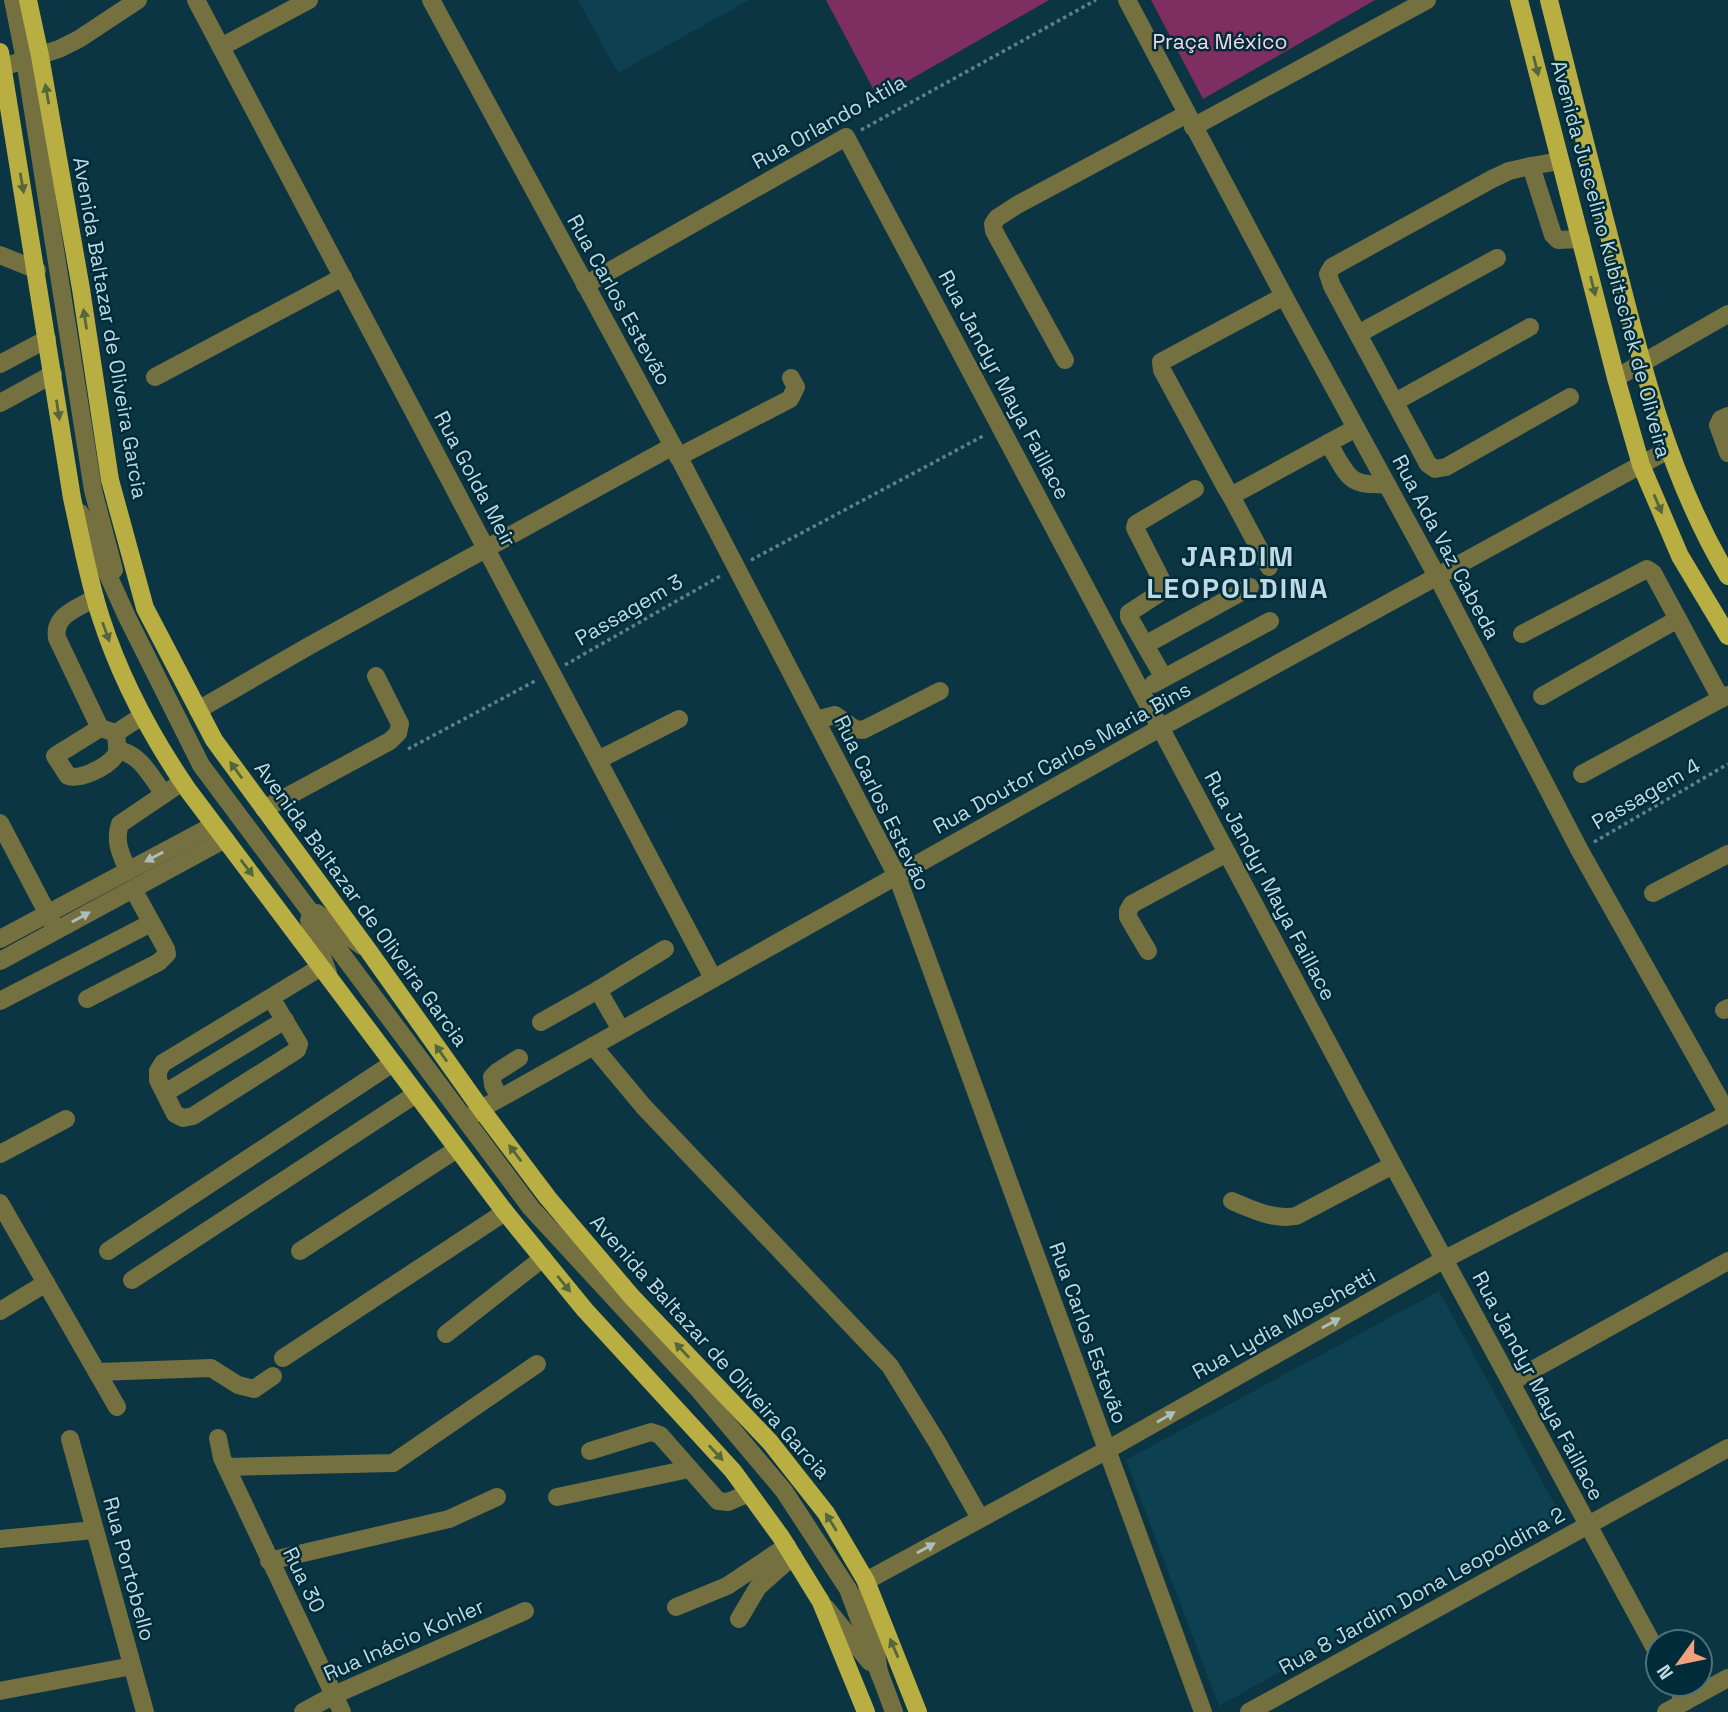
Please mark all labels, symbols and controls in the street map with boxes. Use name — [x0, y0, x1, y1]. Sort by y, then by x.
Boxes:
park label: Praça México — [1152, 28, 1288, 55]
one-way arrow — [1531, 55, 1542, 77]
street label: Avenida Juscelino Kubitschek de Oliveira — [1545, 57, 1678, 461]
street label: Rua Orlando Atila — [747, 68, 911, 175]
one-way arrow — [41, 83, 52, 105]
street label: Avenida Baltazar de Oliveira Garcia — [67, 155, 154, 501]
one-way arrow — [17, 172, 28, 194]
street label: Rua Carlos Estevão — [561, 210, 678, 390]
street label: Rua Jandyr Maya Faillace — [932, 265, 1076, 504]
one-way arrow — [1588, 276, 1599, 298]
one-way arrow — [79, 307, 90, 329]
one-way arrow — [53, 399, 64, 421]
street label: Rua Golda Meir — [428, 406, 523, 551]
street label: Rua Ada Vaz Cabeda — [1386, 450, 1506, 644]
one-way arrow — [1652, 494, 1664, 514]
district label: JARDIM LEOPOLDINA — [1146, 538, 1330, 606]
street label: Passagem 3 — [570, 568, 688, 651]
one-way arrow — [101, 622, 112, 643]
street label: Rua Doutor Carlos Maria Bins — [928, 675, 1195, 840]
street label: Rua Carlos Estevão — [828, 711, 937, 895]
street label: Passagem 4 — [1587, 752, 1705, 835]
street label: Avenida Baltazar de Oliveira Garcia — [249, 756, 474, 1052]
one-way arrow — [229, 761, 243, 779]
street label: Rua Jandyr Maya Faillace — [1198, 766, 1342, 1005]
one-way arrow — [144, 851, 163, 863]
one-way arrow — [240, 859, 254, 878]
one-way arrow — [72, 911, 91, 923]
one-way arrow — [434, 1044, 448, 1062]
one-way arrow — [507, 1145, 522, 1163]
street label: Avenida Baltazar de Oliveira Garcia — [584, 1209, 836, 1485]
street label: Rua Carlos Estevão — [1043, 1238, 1134, 1427]
street label: Rua Lydia Moschetti — [1187, 1262, 1380, 1385]
street label: Rua Jandyr Maya Faillace — [1466, 1266, 1610, 1505]
one-way arrow — [556, 1275, 571, 1292]
one-way arrow — [1321, 1317, 1341, 1329]
one-way arrow — [675, 1342, 691, 1359]
one-way arrow — [1157, 1411, 1176, 1423]
one-way arrow — [708, 1444, 724, 1461]
street label: Rua Portobello — [97, 1494, 162, 1644]
street label: Rua 8 Jardim Dona Leopoldina 2 — [1274, 1500, 1570, 1681]
one-way arrow — [824, 1513, 837, 1532]
one-way arrow — [916, 1542, 935, 1554]
street label: Rua 30 — [277, 1543, 332, 1617]
street label: Rua Inácio Kohler — [319, 1592, 488, 1687]
north arrow — [1644, 1628, 1714, 1698]
one-way arrow — [888, 1638, 899, 1659]
text: N — [1651, 1660, 1679, 1684]

